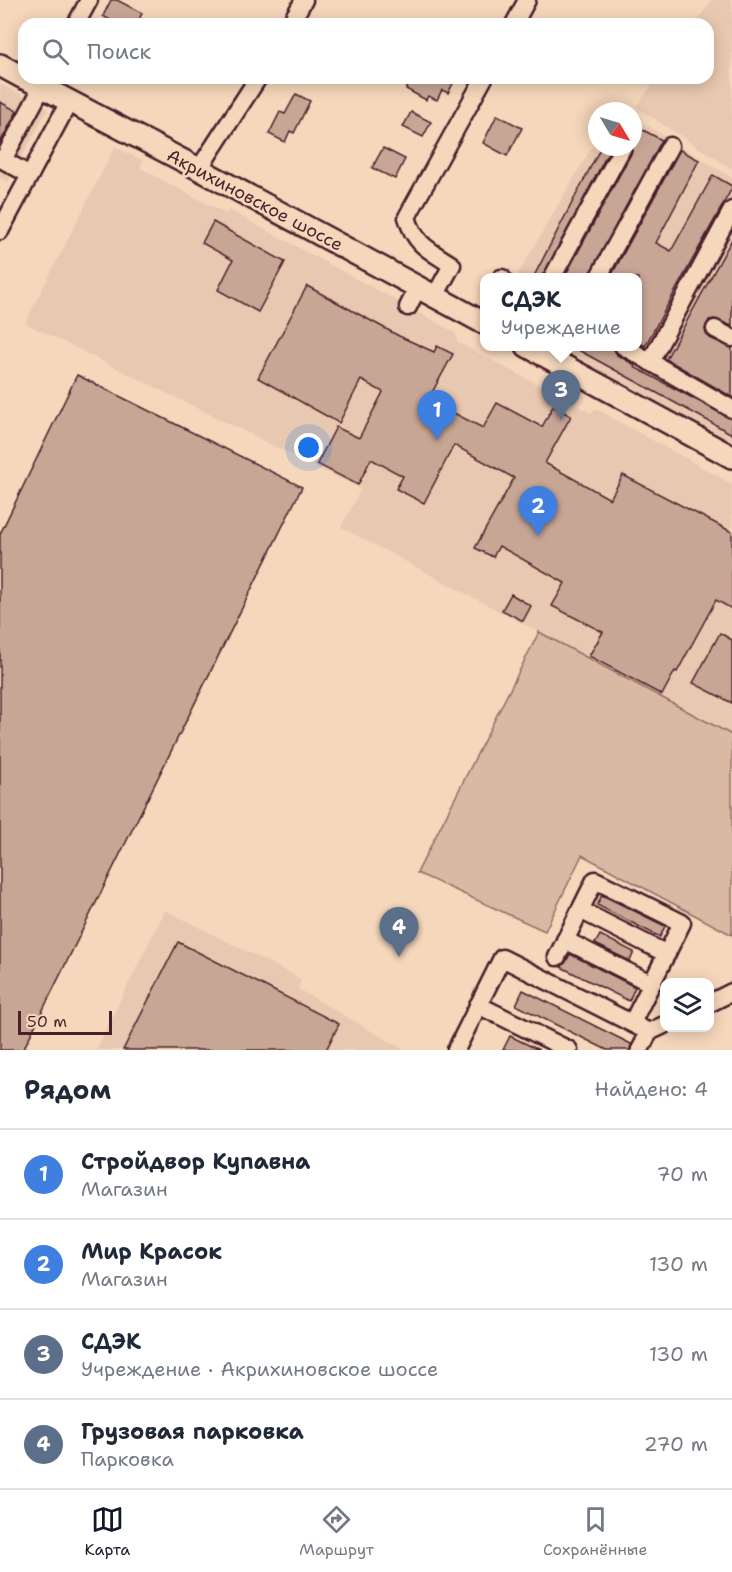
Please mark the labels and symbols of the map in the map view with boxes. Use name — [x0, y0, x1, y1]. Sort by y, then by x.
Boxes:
north arrow — [588, 102, 642, 156]
street label: Акрихиновское шоссе — [163, 143, 347, 257]
pin: 3 — [542, 370, 580, 420]
pin: 1 — [418, 390, 456, 440]
your location — [294, 433, 323, 462]
pin: 2 — [518, 486, 558, 536]
pin: 4 — [380, 908, 418, 957]
scale bar — [18, 1008, 112, 1036]

